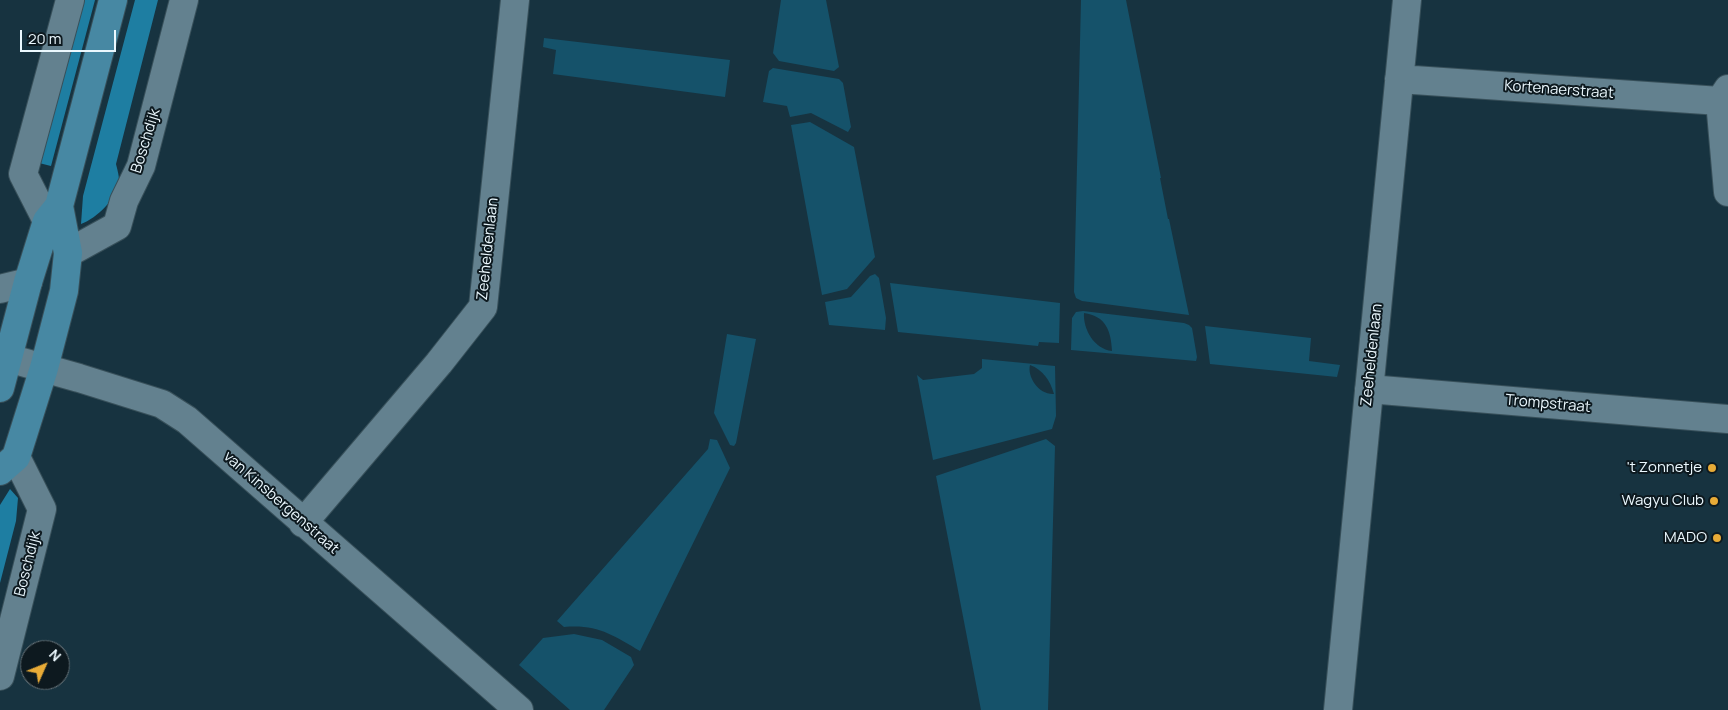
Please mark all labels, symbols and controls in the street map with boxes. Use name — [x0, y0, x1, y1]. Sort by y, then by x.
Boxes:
scale bar — [22, 20, 119, 52]
text: 20 m — [28, 28, 61, 49]
street label: Kortenaerstraat — [1504, 77, 1614, 103]
street label: Boschdijk — [128, 106, 164, 176]
street label: Zeeheldenlaan — [474, 197, 502, 301]
street label: Zeeheldenlaan — [1358, 303, 1386, 407]
street label: Trompstraat — [1505, 391, 1591, 417]
street label: van Kinsbergenstraat — [219, 448, 343, 558]
place label: 't Zonnetje — [1627, 459, 1702, 477]
marker: 't Zonnetje — [1706, 462, 1718, 474]
place label: Wagyu Club — [1622, 492, 1704, 510]
marker: Wagyu Club — [1708, 495, 1720, 507]
street label: Boschdijk — [11, 529, 45, 599]
place label: MADO — [1664, 529, 1707, 547]
marker: MADO — [1711, 532, 1723, 544]
north arrow — [20, 640, 70, 690]
text: N — [45, 645, 66, 665]

